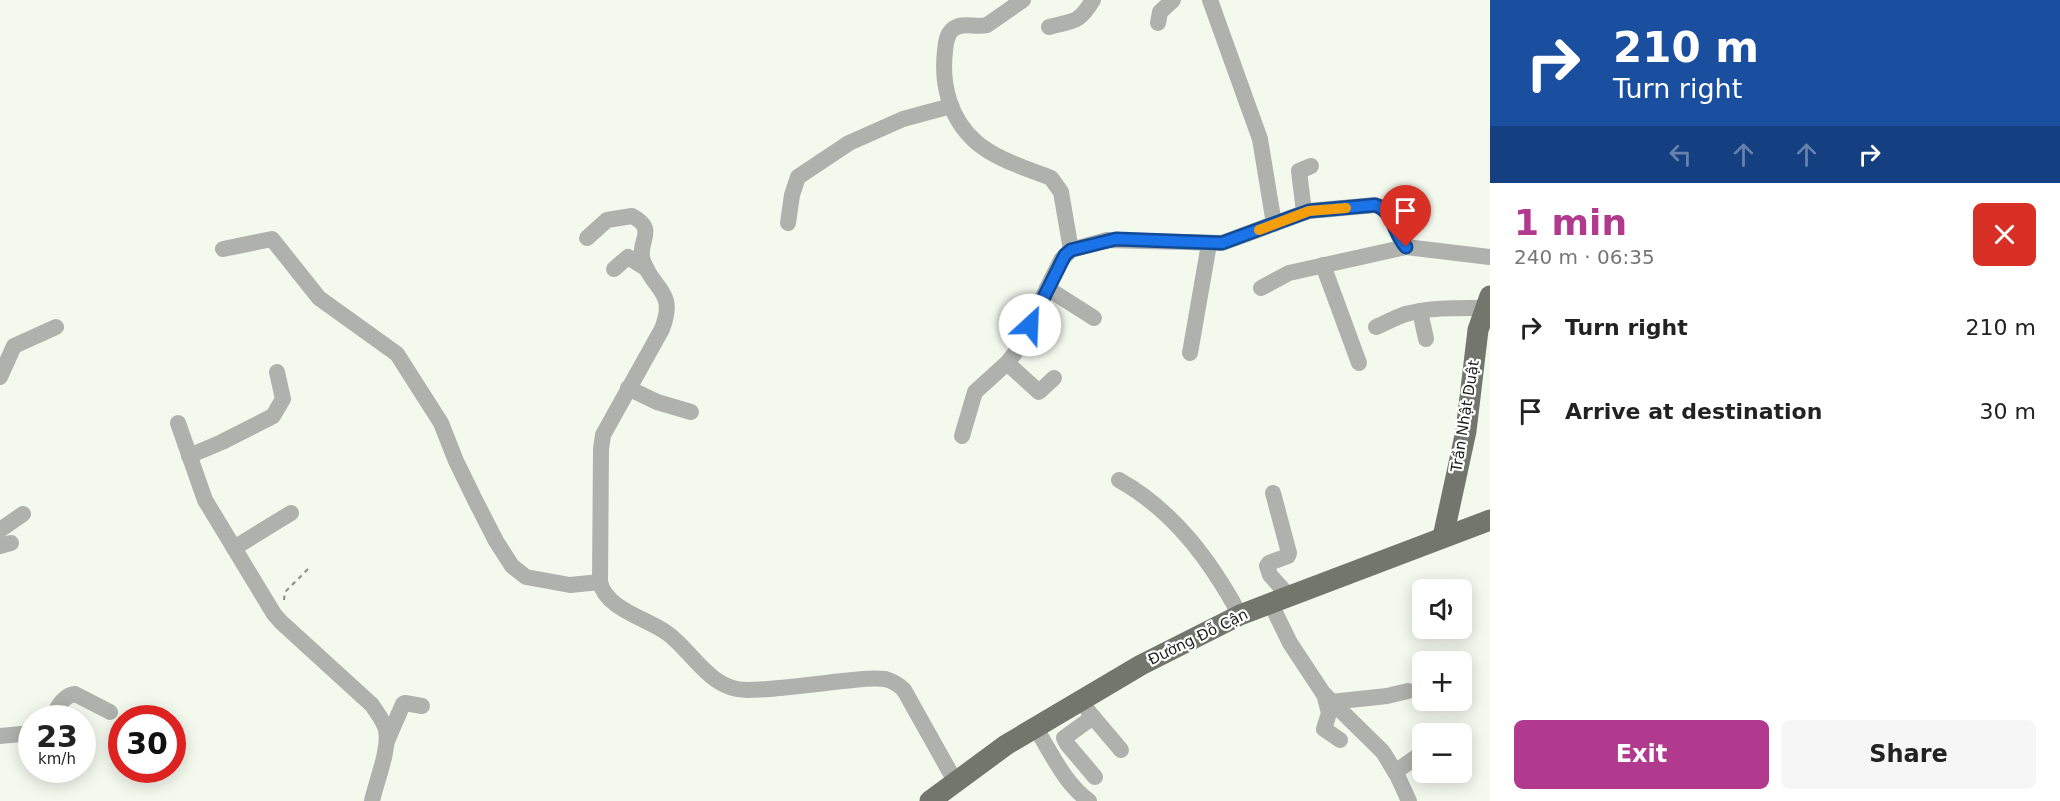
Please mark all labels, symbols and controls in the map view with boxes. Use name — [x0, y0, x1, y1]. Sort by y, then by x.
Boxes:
text: 210 m — [1613, 23, 1759, 72]
icon: right — [1514, 24, 1592, 102]
text: Turn right — [1613, 73, 1742, 104]
icon: left — [1664, 138, 1697, 171]
icon: ahead — [1727, 138, 1760, 171]
icon: ahead — [1790, 138, 1823, 171]
icon: right — [1853, 138, 1886, 171]
pin — [1380, 185, 1431, 247]
icon: arrive — [1389, 194, 1422, 227]
text: 1 min — [1514, 202, 1627, 243]
button: close — [1973, 203, 2036, 266]
text: 240 m · 06:35 — [1514, 245, 1655, 269]
position arrow — [998, 293, 1062, 357]
icon: right — [1514, 311, 1547, 344]
text: Turn right — [1565, 315, 1688, 340]
text: 210 m — [1966, 315, 2036, 340]
street label: Trần Nhật Duật — [1447, 359, 1483, 474]
icon: arrive — [1514, 395, 1547, 428]
text: Arrive at destination — [1565, 399, 1822, 424]
text: 30 m — [1980, 399, 2036, 424]
map controls — [1412, 579, 1472, 783]
button: sound — [1412, 579, 1472, 639]
street label: Đường Đỗ Cận — [1145, 605, 1251, 669]
button: + — [1412, 651, 1472, 711]
speed limit sign: 30 — [108, 705, 186, 783]
text: 23 — [36, 719, 78, 754]
button: Exit — [1514, 720, 1769, 789]
button: Share — [1781, 720, 2036, 789]
button: − — [1412, 723, 1472, 783]
text: km/h — [38, 750, 76, 768]

